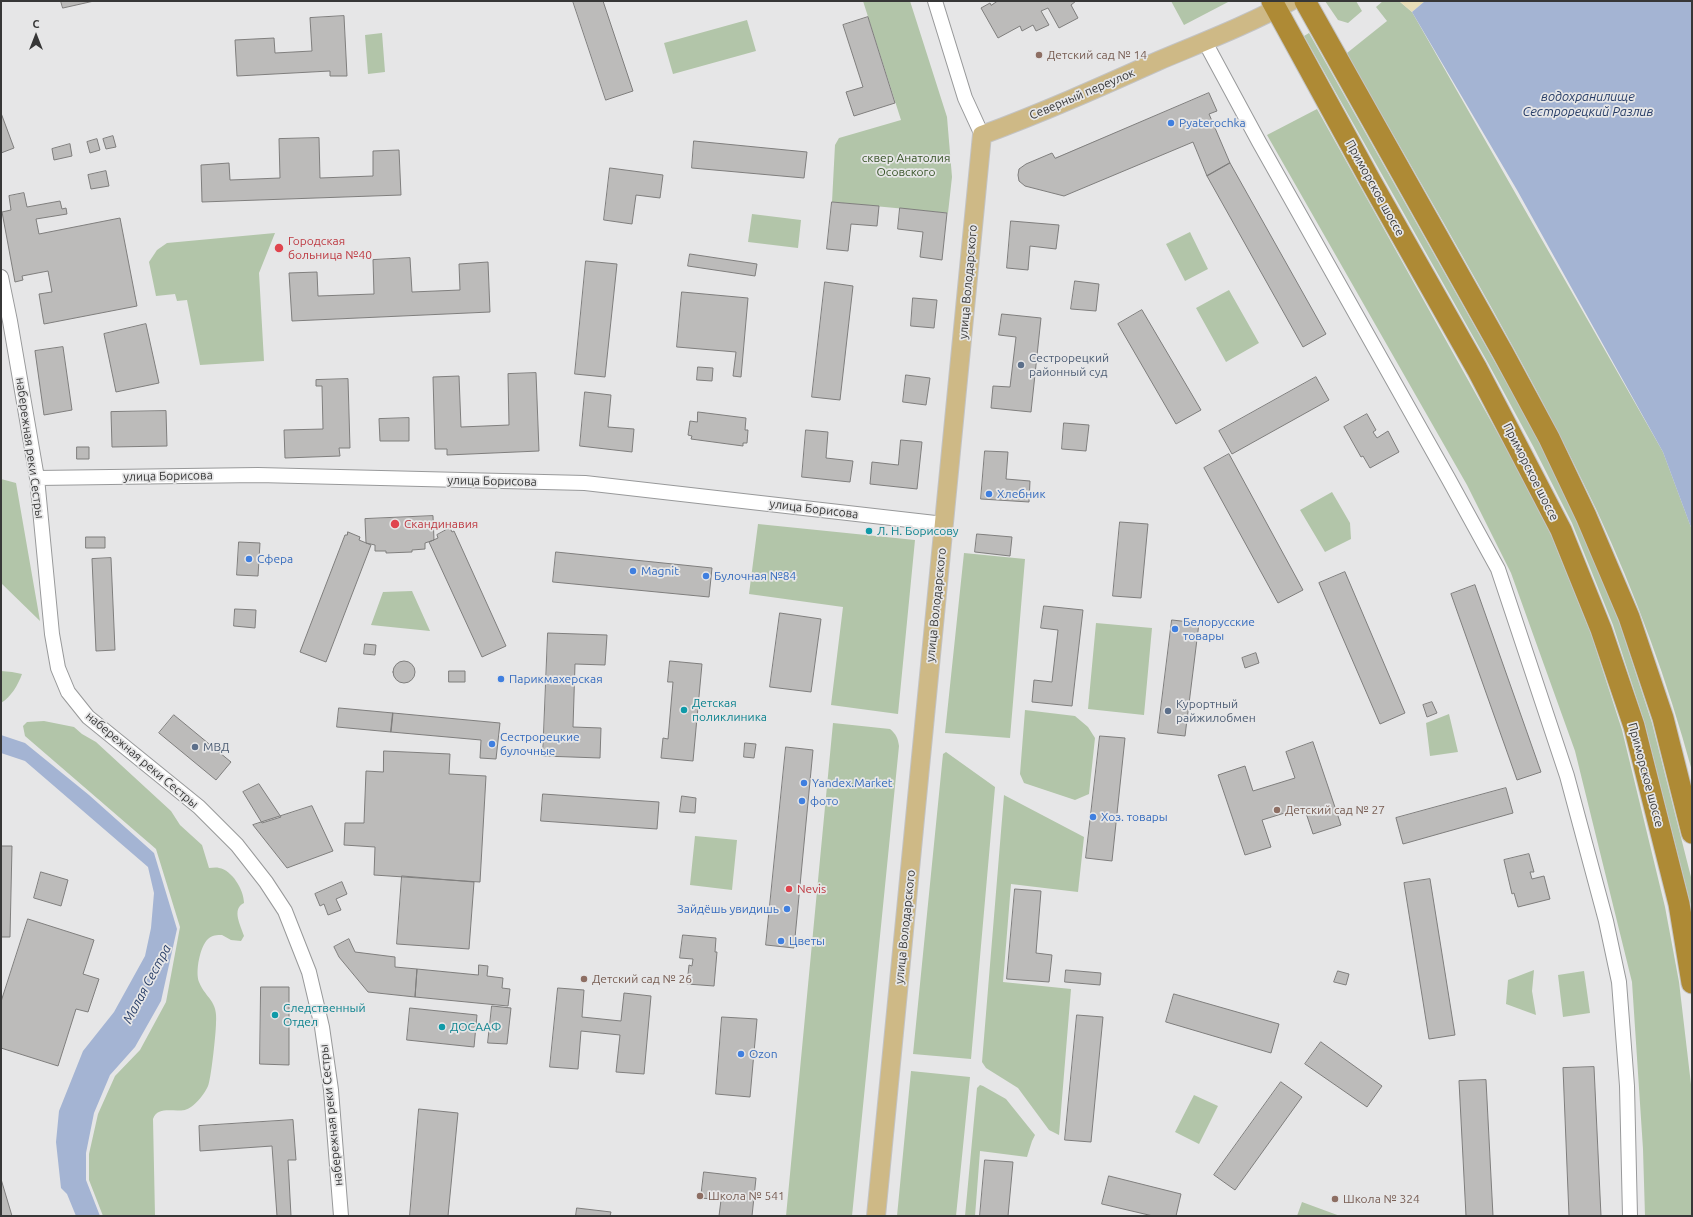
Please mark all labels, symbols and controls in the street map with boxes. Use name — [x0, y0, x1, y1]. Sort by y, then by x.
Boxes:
north arrow — [16, 16, 56, 56]
text: С — [32, 18, 40, 30]
place label: Детский сад № 14 — [1047, 48, 1147, 62]
marker: Детский сад № 14 — [1034, 50, 1044, 60]
street label: Северный переулок — [1027, 65, 1137, 123]
water label: водохранилище Сестрорецкий Разлив — [1523, 89, 1653, 120]
place label: Pyaterochka — [1179, 116, 1246, 130]
marker: Pyaterochka — [1166, 118, 1176, 128]
street label: Приморское шоссе — [1343, 137, 1407, 239]
park label: сквер Анатолия Осовского — [862, 151, 950, 179]
street label: улица Володарского — [956, 224, 980, 340]
place label: Городская больница №40 — [288, 234, 372, 262]
marker: Городская больница №40 — [273, 242, 285, 254]
place label: Сестрорецкий районный суд — [1029, 351, 1109, 379]
marker: Сестрорецкий районный суд — [1016, 360, 1026, 370]
street label: набережная реки Сестры — [13, 376, 47, 520]
street label: Приморское шоссе — [1500, 421, 1562, 523]
street label: улица Борисова — [123, 468, 213, 484]
street label: улица Борисова — [447, 473, 537, 489]
place label: Хлебник — [997, 487, 1046, 501]
marker: Хлебник — [984, 489, 994, 499]
street label: улица Борисова — [769, 496, 859, 522]
place label: Скандинавия — [404, 517, 478, 531]
marker: Скандинавия — [389, 518, 401, 530]
place label: Л. Н. Борисову — [877, 524, 959, 538]
marker: Л. Н. Борисову — [864, 526, 874, 536]
street label: улица Володарского — [923, 547, 949, 663]
place label: Сфера — [257, 552, 293, 566]
marker: Сфера — [244, 554, 254, 564]
place label: Magnit — [641, 564, 679, 578]
marker: Magnit — [628, 566, 638, 576]
place label: Булочная №84 — [714, 569, 796, 583]
marker: Булочная №84 — [701, 571, 711, 581]
place label: Белорусские товары — [1183, 615, 1255, 643]
marker: Белорусские товары — [1170, 624, 1180, 634]
place label: Парикмахерская — [509, 672, 603, 686]
marker: Парикмахерская — [496, 674, 506, 684]
place label: Детская поликлиника — [692, 696, 767, 724]
place label: Курортный райжилобмен — [1176, 697, 1256, 725]
marker: Детская поликлиника — [679, 705, 689, 715]
marker: Курортный райжилобмен — [1163, 706, 1173, 716]
street label: набережная реки Сестры — [83, 709, 201, 811]
street label: Приморское шоссе — [1625, 721, 1667, 829]
place label: Сестрорецкие булочные — [500, 730, 580, 758]
marker: Сестрорецкие булочные — [487, 739, 497, 749]
place label: МВД — [203, 740, 229, 754]
marker: МВД — [190, 742, 200, 752]
place label: Yandex.Market — [812, 776, 893, 790]
marker: Yandex.Market — [799, 778, 809, 788]
place label: фото — [810, 794, 838, 808]
marker: фото — [797, 796, 807, 806]
place label: Детский сад № 27 — [1285, 803, 1385, 817]
marker: Детский сад № 27 — [1272, 805, 1282, 815]
place label: Хоз. товары — [1101, 810, 1168, 824]
marker: Хоз. товары — [1088, 812, 1098, 822]
street label: улица Володарского — [892, 869, 918, 985]
place label: Nevis — [797, 882, 826, 896]
marker: Nevis — [784, 884, 794, 894]
place label: Зайдёшь увидишь — [677, 902, 779, 916]
marker: Зайдёшь увидишь — [782, 904, 792, 914]
place label: Цветы — [789, 934, 825, 948]
marker: Цветы — [776, 936, 786, 946]
water label: Малая Сестра — [120, 942, 174, 1026]
place label: Детский сад № 26 — [592, 972, 692, 986]
marker: Детский сад № 26 — [579, 974, 589, 984]
place label: Следственный Отдел — [283, 1001, 366, 1029]
marker: Следственный Отдел — [270, 1010, 280, 1020]
place label: ДОСААФ — [450, 1020, 501, 1034]
marker: ДОСААФ — [437, 1022, 447, 1032]
street label: набережная реки Сестры — [316, 1043, 346, 1187]
place label: Ozon — [749, 1047, 778, 1061]
marker: Ozon — [736, 1049, 746, 1059]
place label: Школа № 541 — [708, 1189, 785, 1203]
marker: Школа № 541 — [695, 1191, 705, 1201]
place label: Школа № 324 — [1343, 1192, 1420, 1206]
marker: Школа № 324 — [1330, 1194, 1340, 1204]

